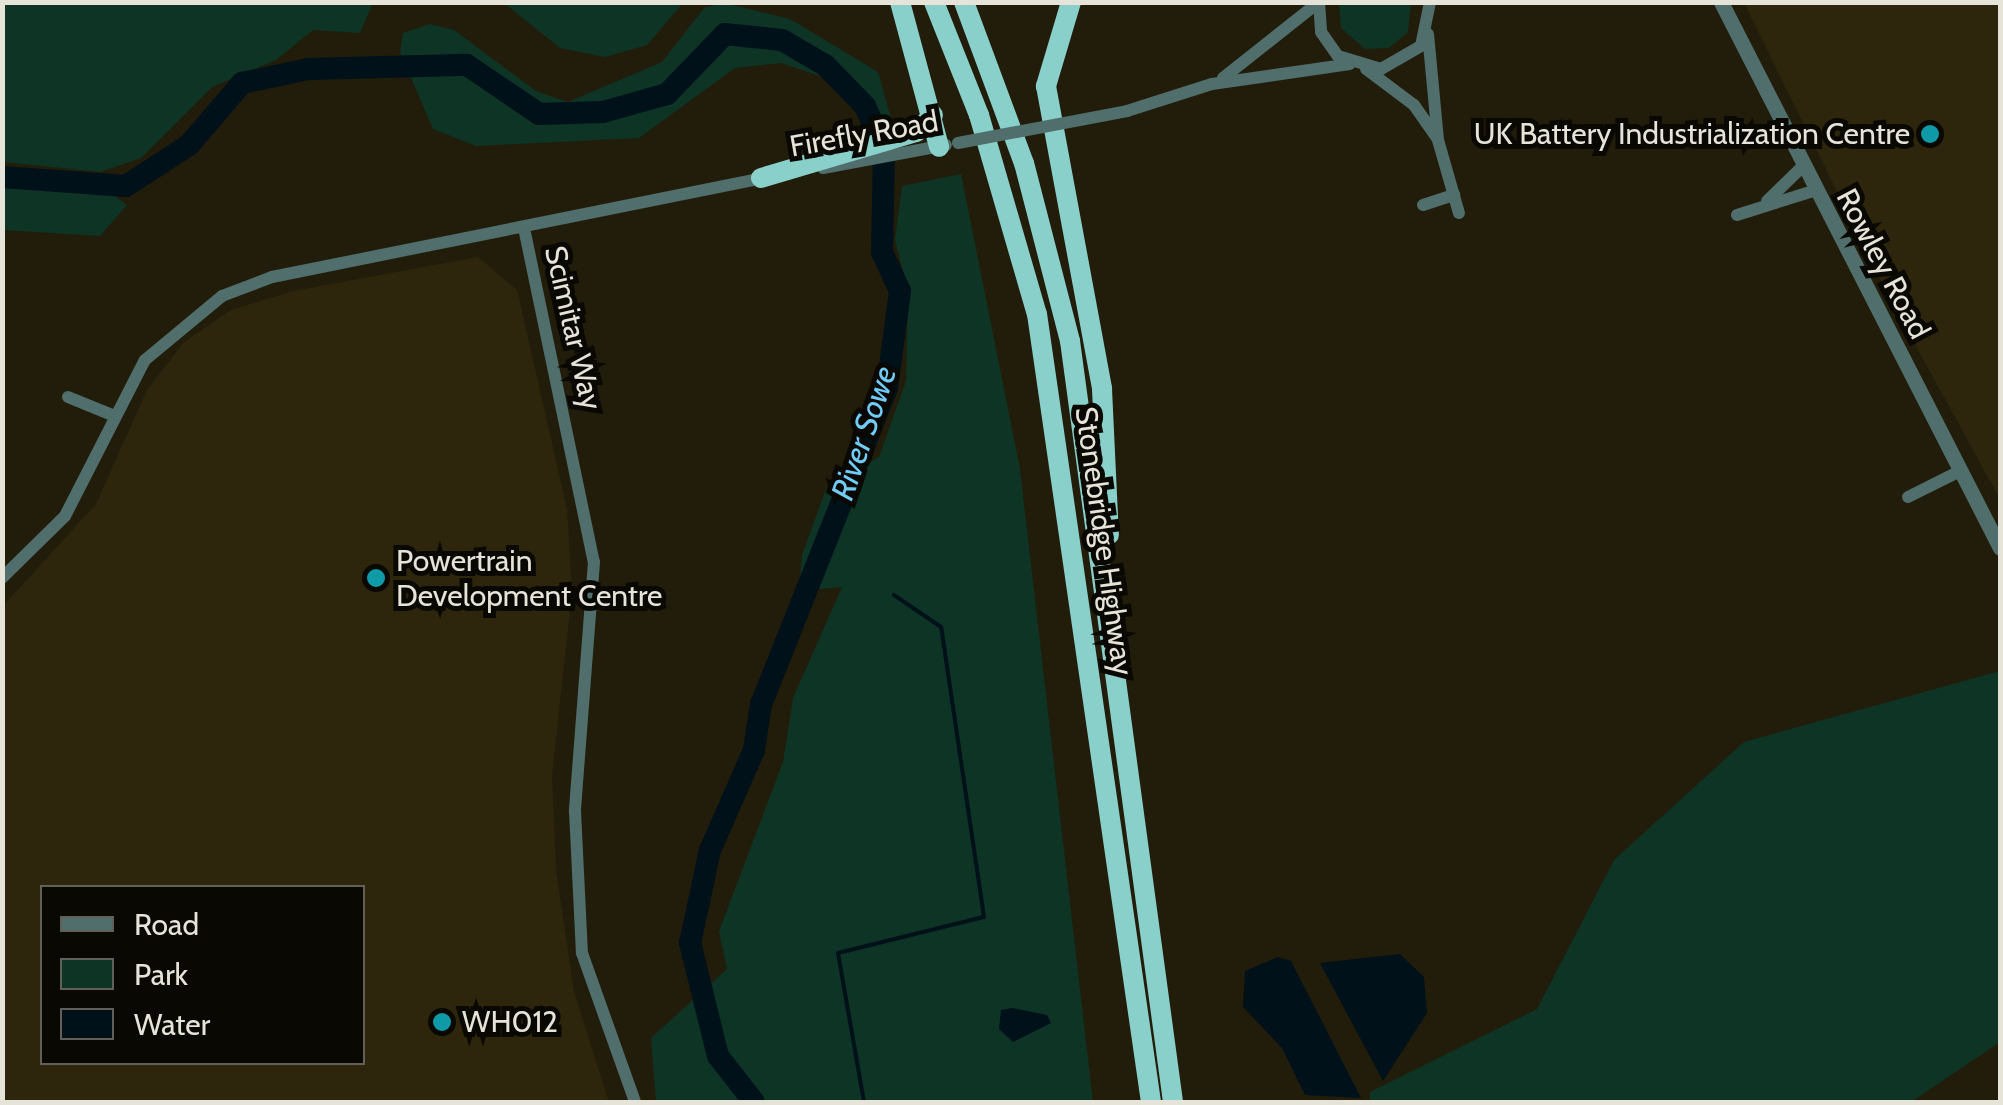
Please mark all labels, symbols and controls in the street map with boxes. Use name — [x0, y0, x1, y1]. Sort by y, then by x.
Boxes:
street label: Firefly Road — [787, 103, 941, 165]
place label: UK Battery Industrialization Centre — [1474, 116, 1910, 152]
marker: UK Battery Industrialization Centre — [1919, 123, 1941, 145]
street label: Rowley Road — [1828, 183, 1938, 345]
street label: Scimitar Way — [537, 243, 609, 413]
water label: River Sowe — [823, 361, 905, 505]
street label: Stonebridge Highway — [1067, 404, 1141, 678]
place label: Powertrain Development Centre — [396, 543, 662, 614]
marker: Powertrain Development Centre — [365, 567, 387, 589]
legend — [40, 885, 365, 1065]
text: Road — [134, 906, 199, 943]
text: Park — [134, 956, 188, 993]
place label: WH012 — [462, 1004, 558, 1040]
text: Water — [134, 1006, 210, 1043]
marker: WH012 — [431, 1011, 453, 1033]

